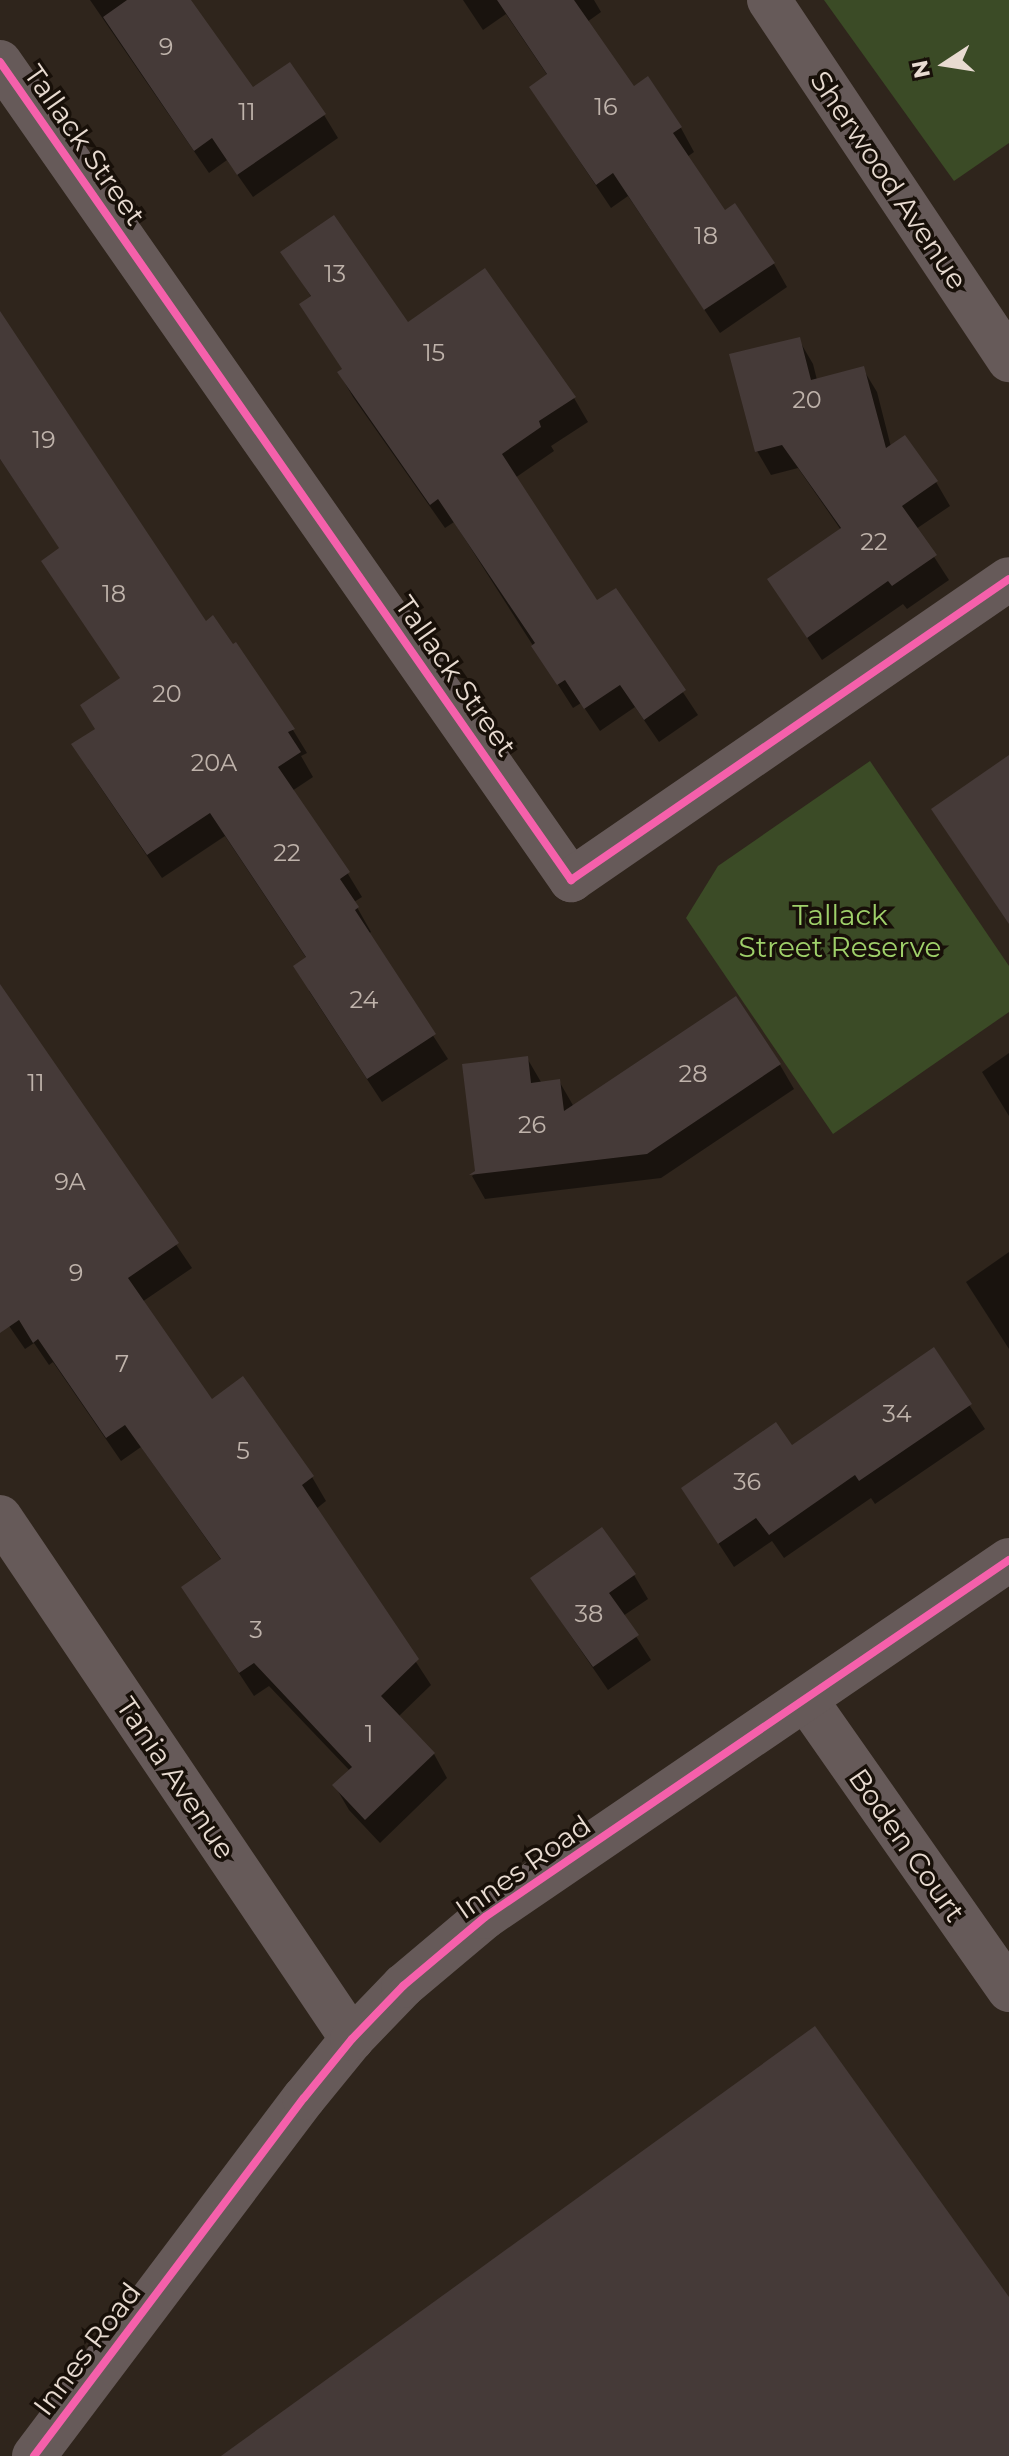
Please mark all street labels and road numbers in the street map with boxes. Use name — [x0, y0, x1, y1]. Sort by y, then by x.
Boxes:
street label: Tallack Street — [17, 59, 153, 231]
street label: Sherwood Avenue — [803, 64, 975, 296]
street label: Tallack Street — [388, 590, 524, 762]
street label: Tania Avenue — [110, 1691, 242, 1865]
street label: Boden Court — [842, 1762, 972, 1928]
street label: Innes Road — [449, 1808, 597, 1926]
street label: Innes Road — [26, 2276, 148, 2422]

